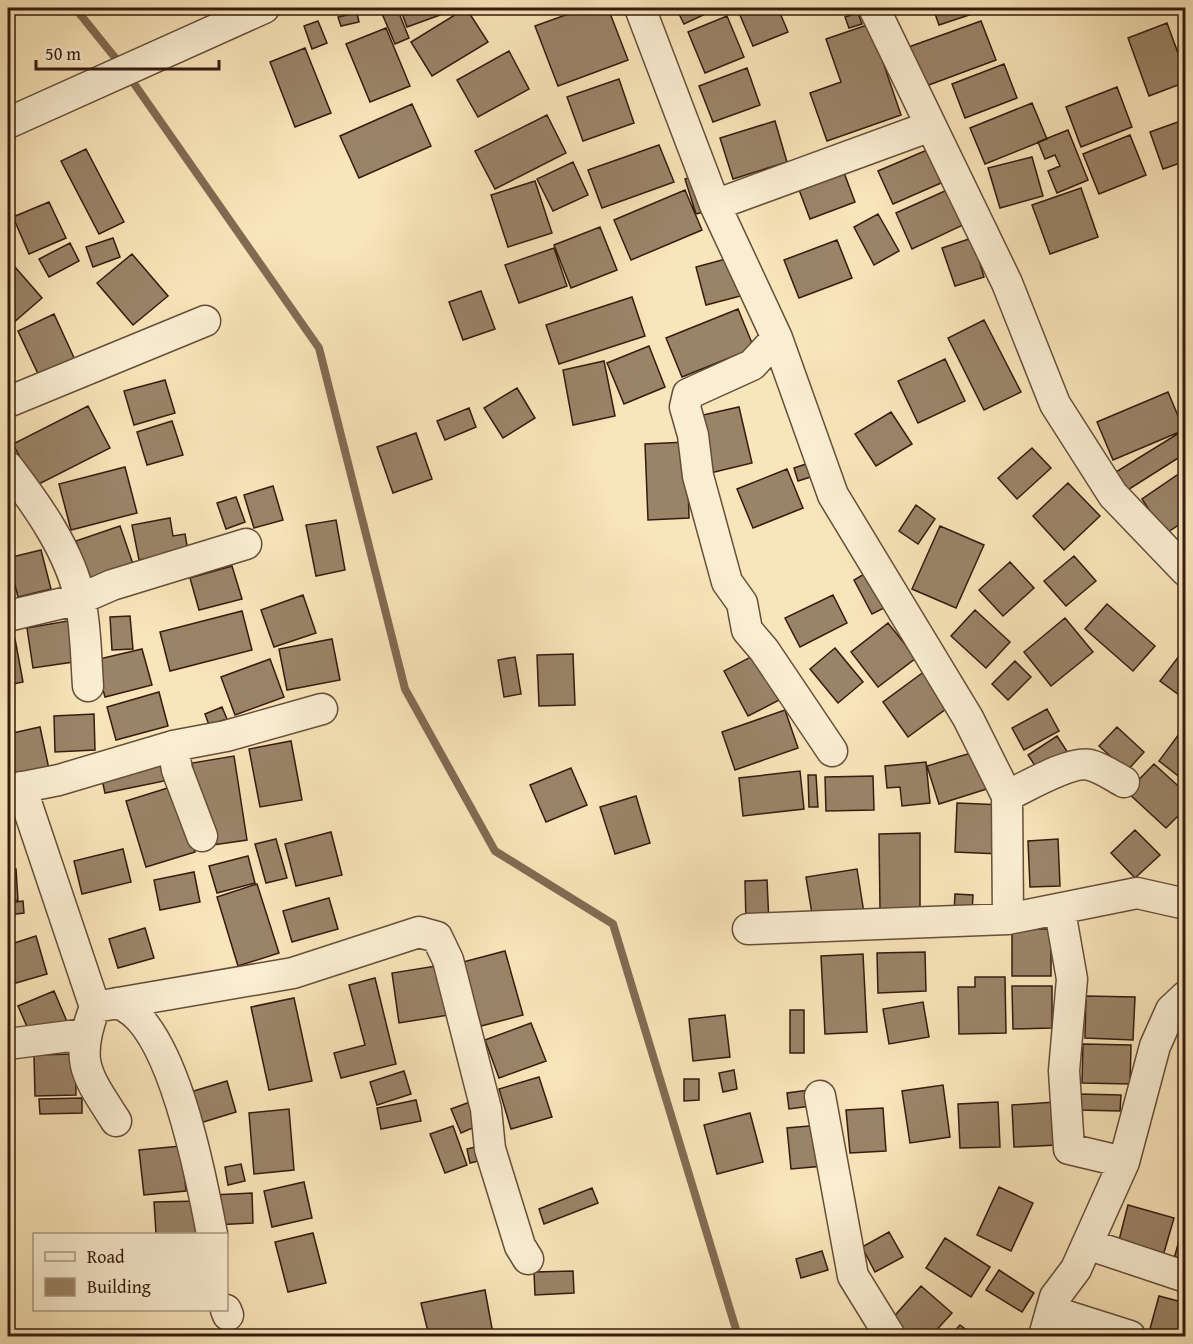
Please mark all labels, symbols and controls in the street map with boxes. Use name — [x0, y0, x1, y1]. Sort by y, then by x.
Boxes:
scale bar — [36, 33, 219, 71]
text: 50 m — [45, 40, 81, 67]
legend — [33, 1233, 228, 1311]
text: Road — [87, 1243, 125, 1270]
text: Building — [87, 1273, 151, 1300]

